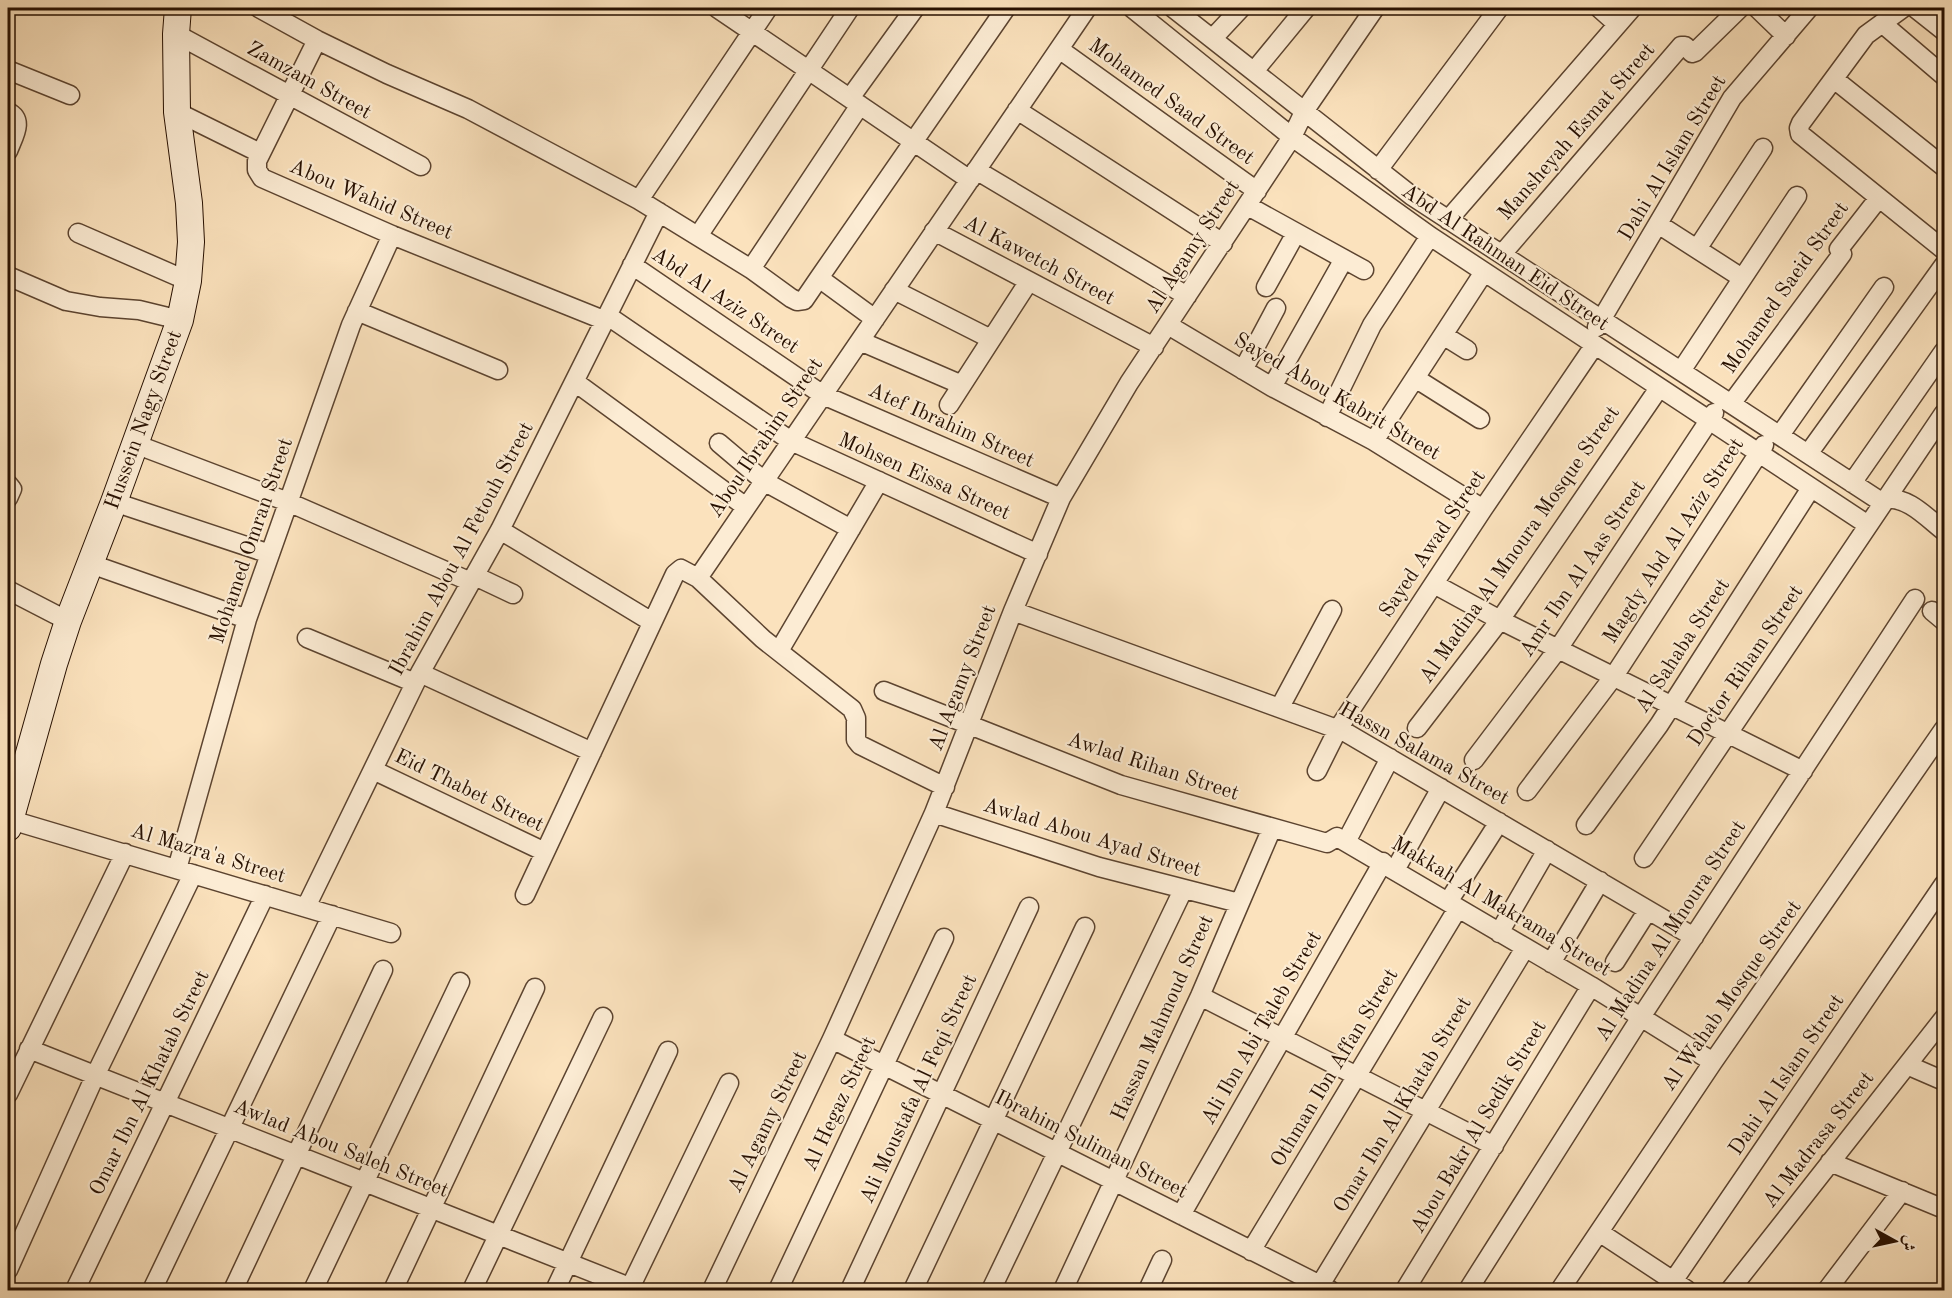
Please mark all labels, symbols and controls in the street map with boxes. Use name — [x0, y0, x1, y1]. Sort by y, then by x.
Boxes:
street label: Mohamed Saad Street — [1084, 35, 1258, 169]
street label: Zamzam Street — [243, 38, 375, 124]
street label: Mansheyah Esmat Street — [1495, 39, 1659, 225]
street label: Dahi Al Islam Street — [1615, 72, 1731, 244]
street label: Abou Wahid Street — [286, 156, 456, 244]
street label: Al Agamy Street — [1142, 176, 1244, 318]
street label: Abd Al Rahman Eid Street — [1398, 181, 1612, 335]
street label: Mohamed Saeid Street — [1719, 198, 1853, 378]
street label: Al Kawetch Street — [960, 212, 1118, 310]
street label: Abd Al Aziz Street — [647, 244, 803, 358]
street label: Hussein Nagy Street — [102, 328, 186, 512]
street label: Sayed Abou Kabrit Street — [1230, 329, 1444, 465]
street label: Abou Ibrahim Street — [705, 354, 827, 522]
street label: Atef Ibrahim Street — [865, 380, 1037, 472]
street label: Al Madina Al Mnoura Mosque Street — [1416, 403, 1624, 687]
street label: Ibrahim Abou Al Fetouh Street — [386, 419, 538, 679]
street label: Mohsen Eissa Street — [835, 430, 1013, 524]
street label: Mohamed Omran Street — [207, 435, 297, 647]
street label: Magdy Abd Al Aziz Street — [1600, 435, 1748, 647]
street label: Sayed Awad Street — [1376, 466, 1490, 622]
street label: Amr Ibn Al Aas Street — [1516, 477, 1650, 661]
street label: Al Sahaba Street — [1632, 575, 1734, 717]
street label: Doctor Riham Street — [1684, 582, 1808, 750]
street label: Al Agamy Street — [925, 602, 1001, 754]
street label: Hassn Salama Street — [1336, 699, 1512, 809]
street label: Awlad Rihan Street — [1065, 729, 1241, 805]
street label: Eid Thabet Street — [391, 746, 547, 836]
street label: Awlad Abou Ayad Street — [981, 795, 1203, 881]
street label: Al Madina Al Mnoura Street — [1592, 817, 1750, 1045]
street label: Al Mazra'a Street — [128, 820, 288, 888]
street label: Makkah Al Makrama Street — [1388, 833, 1614, 981]
street label: Al Wahab Mosque Street — [1658, 897, 1806, 1095]
street label: Hassan Mahmoud Street — [1108, 912, 1218, 1124]
street label: Ali Ibn Abi Taleb Street — [1198, 928, 1326, 1128]
street label: Othman Ibn Affan Street — [1268, 965, 1402, 1171]
street label: Omar Ibn Al Khatab Street — [86, 967, 214, 1199]
street label: Ali Moustafa Al Feqi Street — [857, 971, 981, 1207]
street label: Dahi Al Islam Street — [1725, 991, 1849, 1159]
street label: Omar Ibn Al Khatab Street — [1330, 993, 1476, 1217]
street label: Abou Bakr Al Sedik Street — [1407, 1017, 1551, 1237]
street label: Al Hegaz Street — [800, 1033, 880, 1175]
street label: Al Agamy Street — [725, 1048, 811, 1196]
street label: Al Madrasa Street — [1759, 1068, 1879, 1212]
street label: Ibrahim Suliman Street — [991, 1087, 1191, 1203]
street label: Awlad Abou Saleh Street — [230, 1096, 452, 1202]
north arrow — [1865, 1211, 1925, 1271]
text: ش — [1899, 1234, 1917, 1252]

